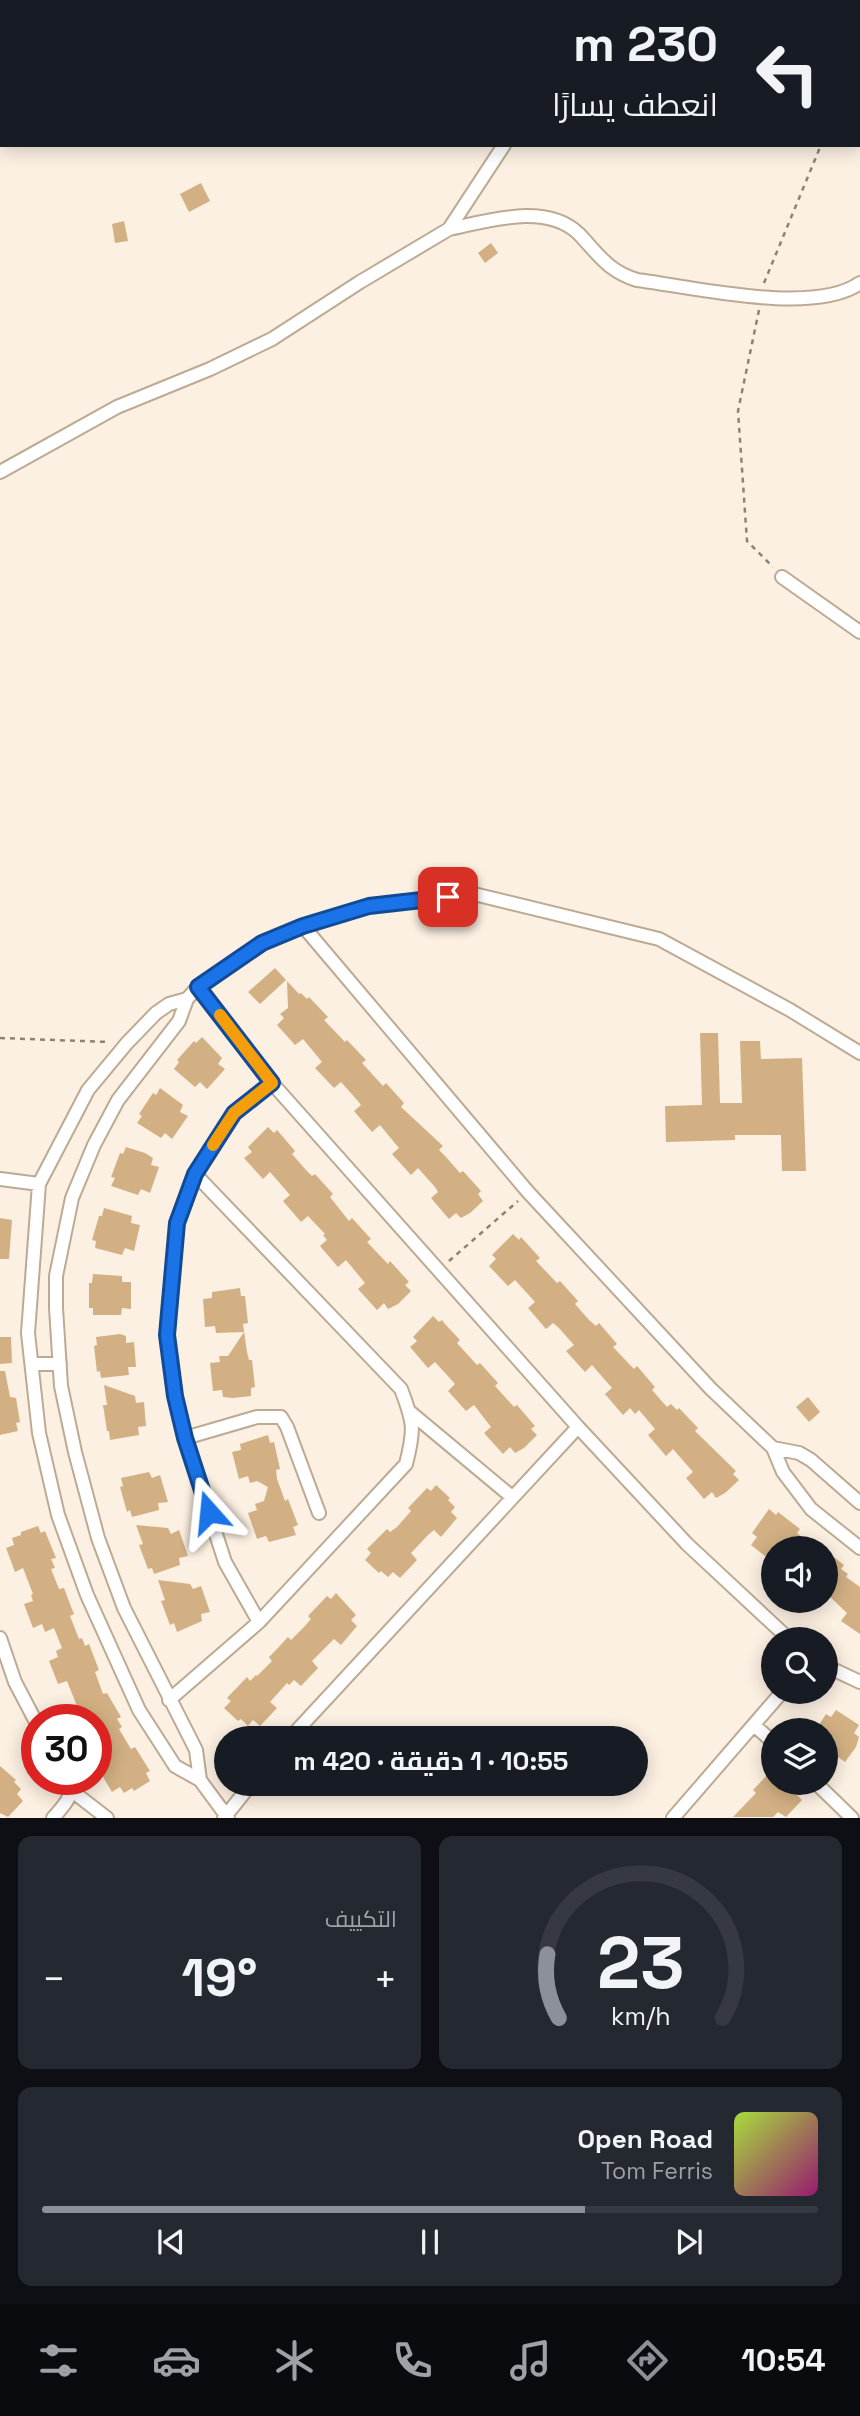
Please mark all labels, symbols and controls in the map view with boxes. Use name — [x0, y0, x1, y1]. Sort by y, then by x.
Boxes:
text: 230 m — [573, 13, 718, 75]
icon: left — [742, 28, 833, 119]
text: انعطف يسارًا — [552, 85, 718, 125]
pin — [418, 867, 478, 927]
icon: arrive — [429, 878, 467, 916]
position arrow — [172, 1475, 246, 1549]
map controls — [761, 1536, 838, 1795]
button: sound — [761, 1536, 838, 1613]
button: search — [761, 1627, 838, 1704]
speed limit sign: 30 — [21, 1704, 112, 1795]
button: layers — [761, 1718, 838, 1795]
text: 10:55 · 1 دقيقة · 420 m — [294, 1744, 568, 1778]
text: التكييف — [325, 1904, 397, 1934]
text: 23 — [597, 1917, 684, 2010]
text: 19° — [181, 1945, 258, 2011]
text: − — [42, 1955, 66, 2003]
text: + — [373, 1955, 397, 2003]
text: km/h — [611, 2000, 670, 2032]
text: Open Road — [578, 2122, 713, 2156]
text: Tom Ferris — [601, 2156, 713, 2186]
icon: previous — [152, 2223, 190, 2261]
icon: pause — [411, 2223, 449, 2261]
icon: next — [670, 2223, 708, 2261]
icon: filters — [34, 2336, 83, 2385]
icon: car — [152, 2336, 201, 2385]
icon: climate — [270, 2336, 319, 2385]
icon: phone — [388, 2336, 437, 2385]
icon: music — [506, 2336, 555, 2385]
icon: directions — [623, 2336, 672, 2385]
text: 10:54 — [741, 2340, 826, 2380]

